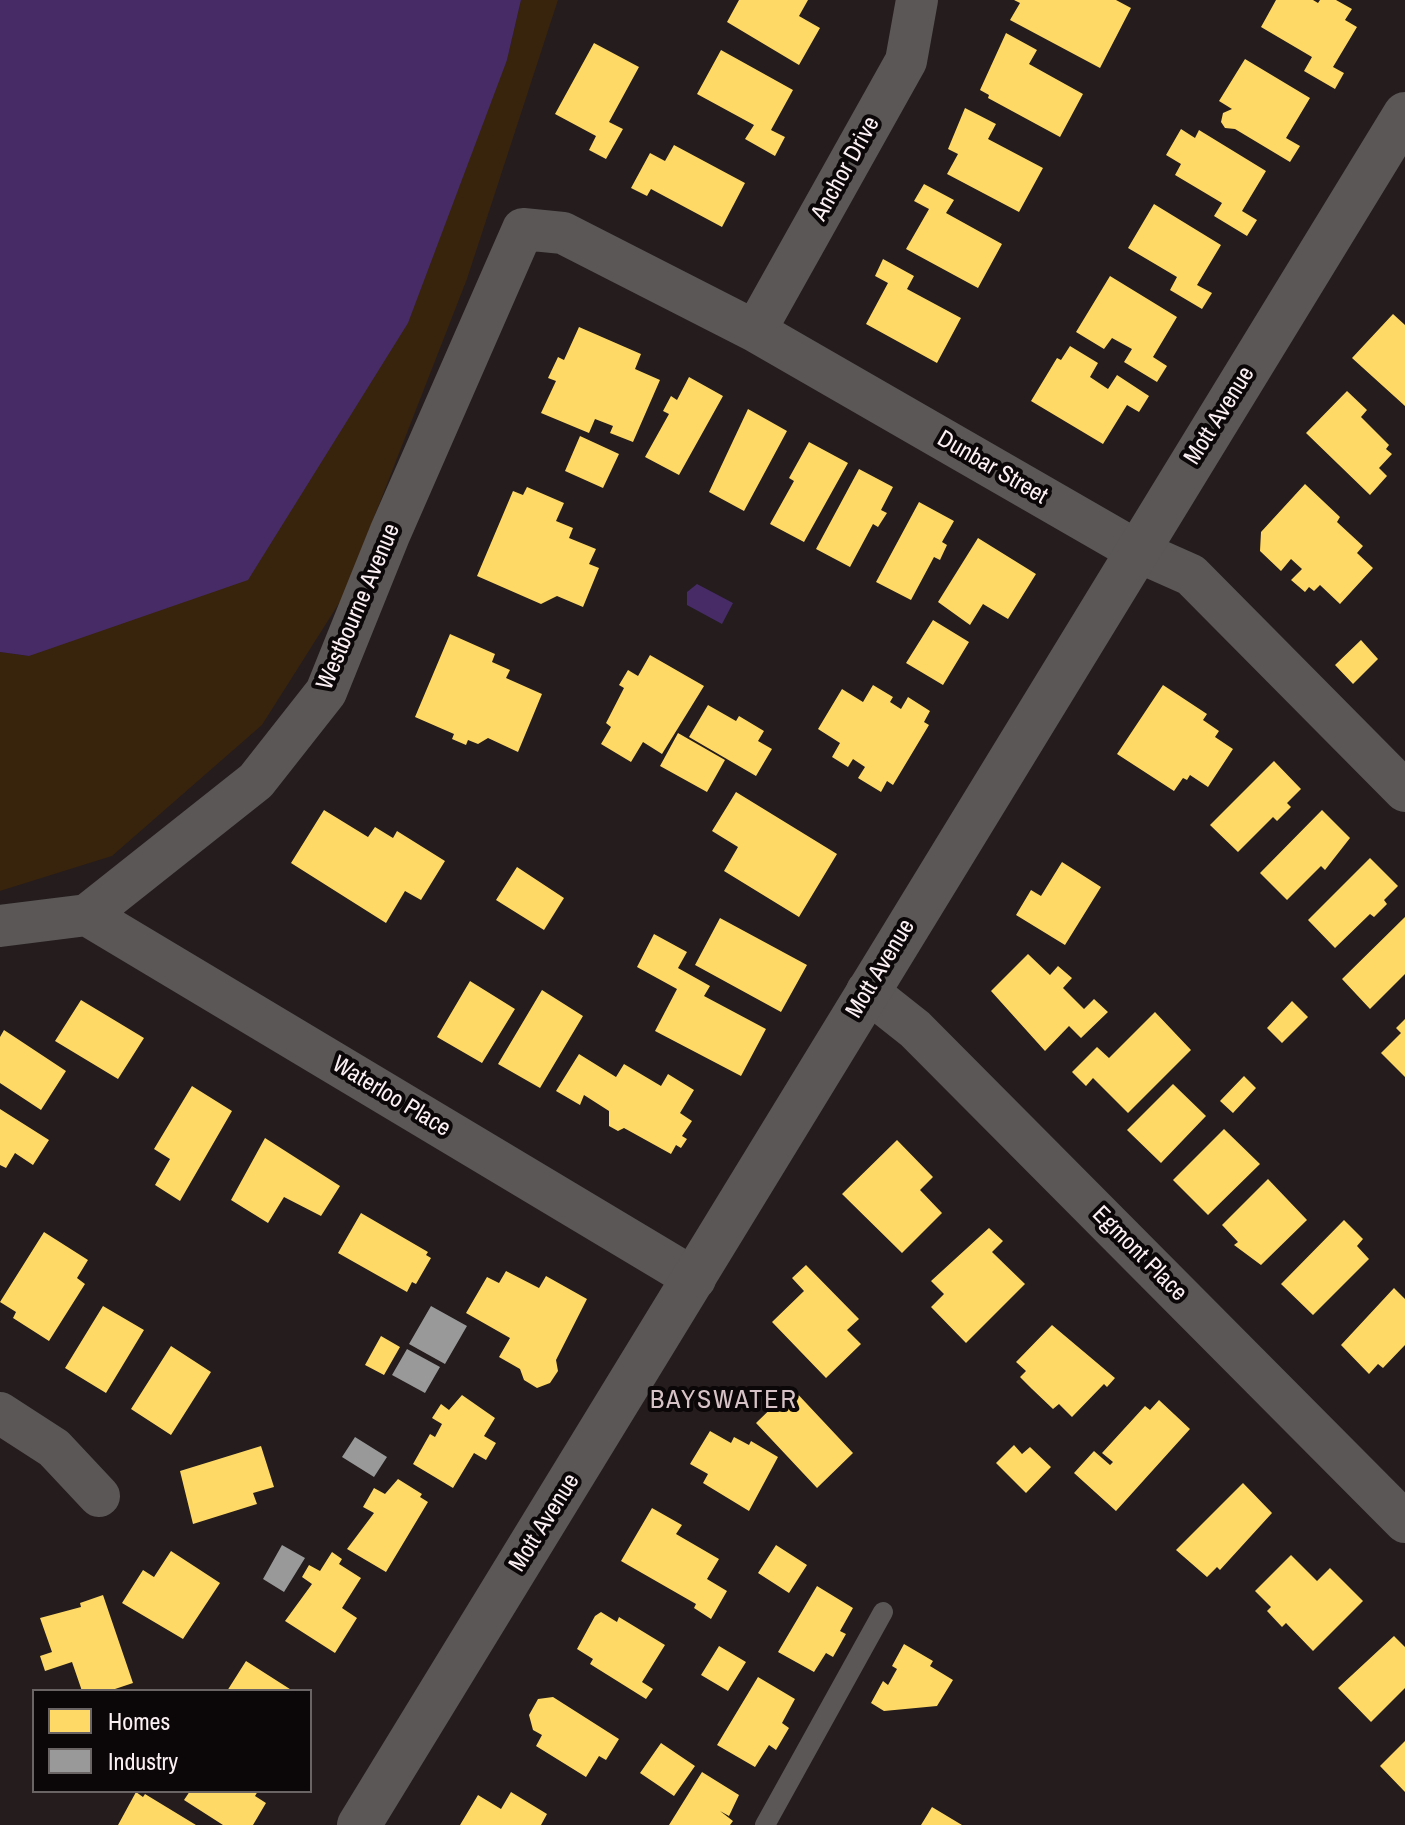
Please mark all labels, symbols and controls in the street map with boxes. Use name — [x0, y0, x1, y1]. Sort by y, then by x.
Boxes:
street label: Anchor Drive — [806, 112, 886, 226]
street label: Mott Avenue — [1179, 362, 1261, 470]
street label: Dunbar Street — [932, 425, 1052, 511]
street label: Westbourne Avenue — [311, 520, 407, 694]
street label: Mott Avenue — [840, 914, 922, 1024]
street label: Waterloo Place — [327, 1050, 455, 1144]
street label: Egmont Place — [1086, 1201, 1192, 1307]
district label: BAYSWATER — [650, 1385, 798, 1417]
street label: Mott Avenue — [504, 1469, 586, 1577]
legend — [32, 1689, 312, 1793]
text: Homes — [108, 1705, 170, 1737]
text: Industry — [108, 1745, 178, 1777]

